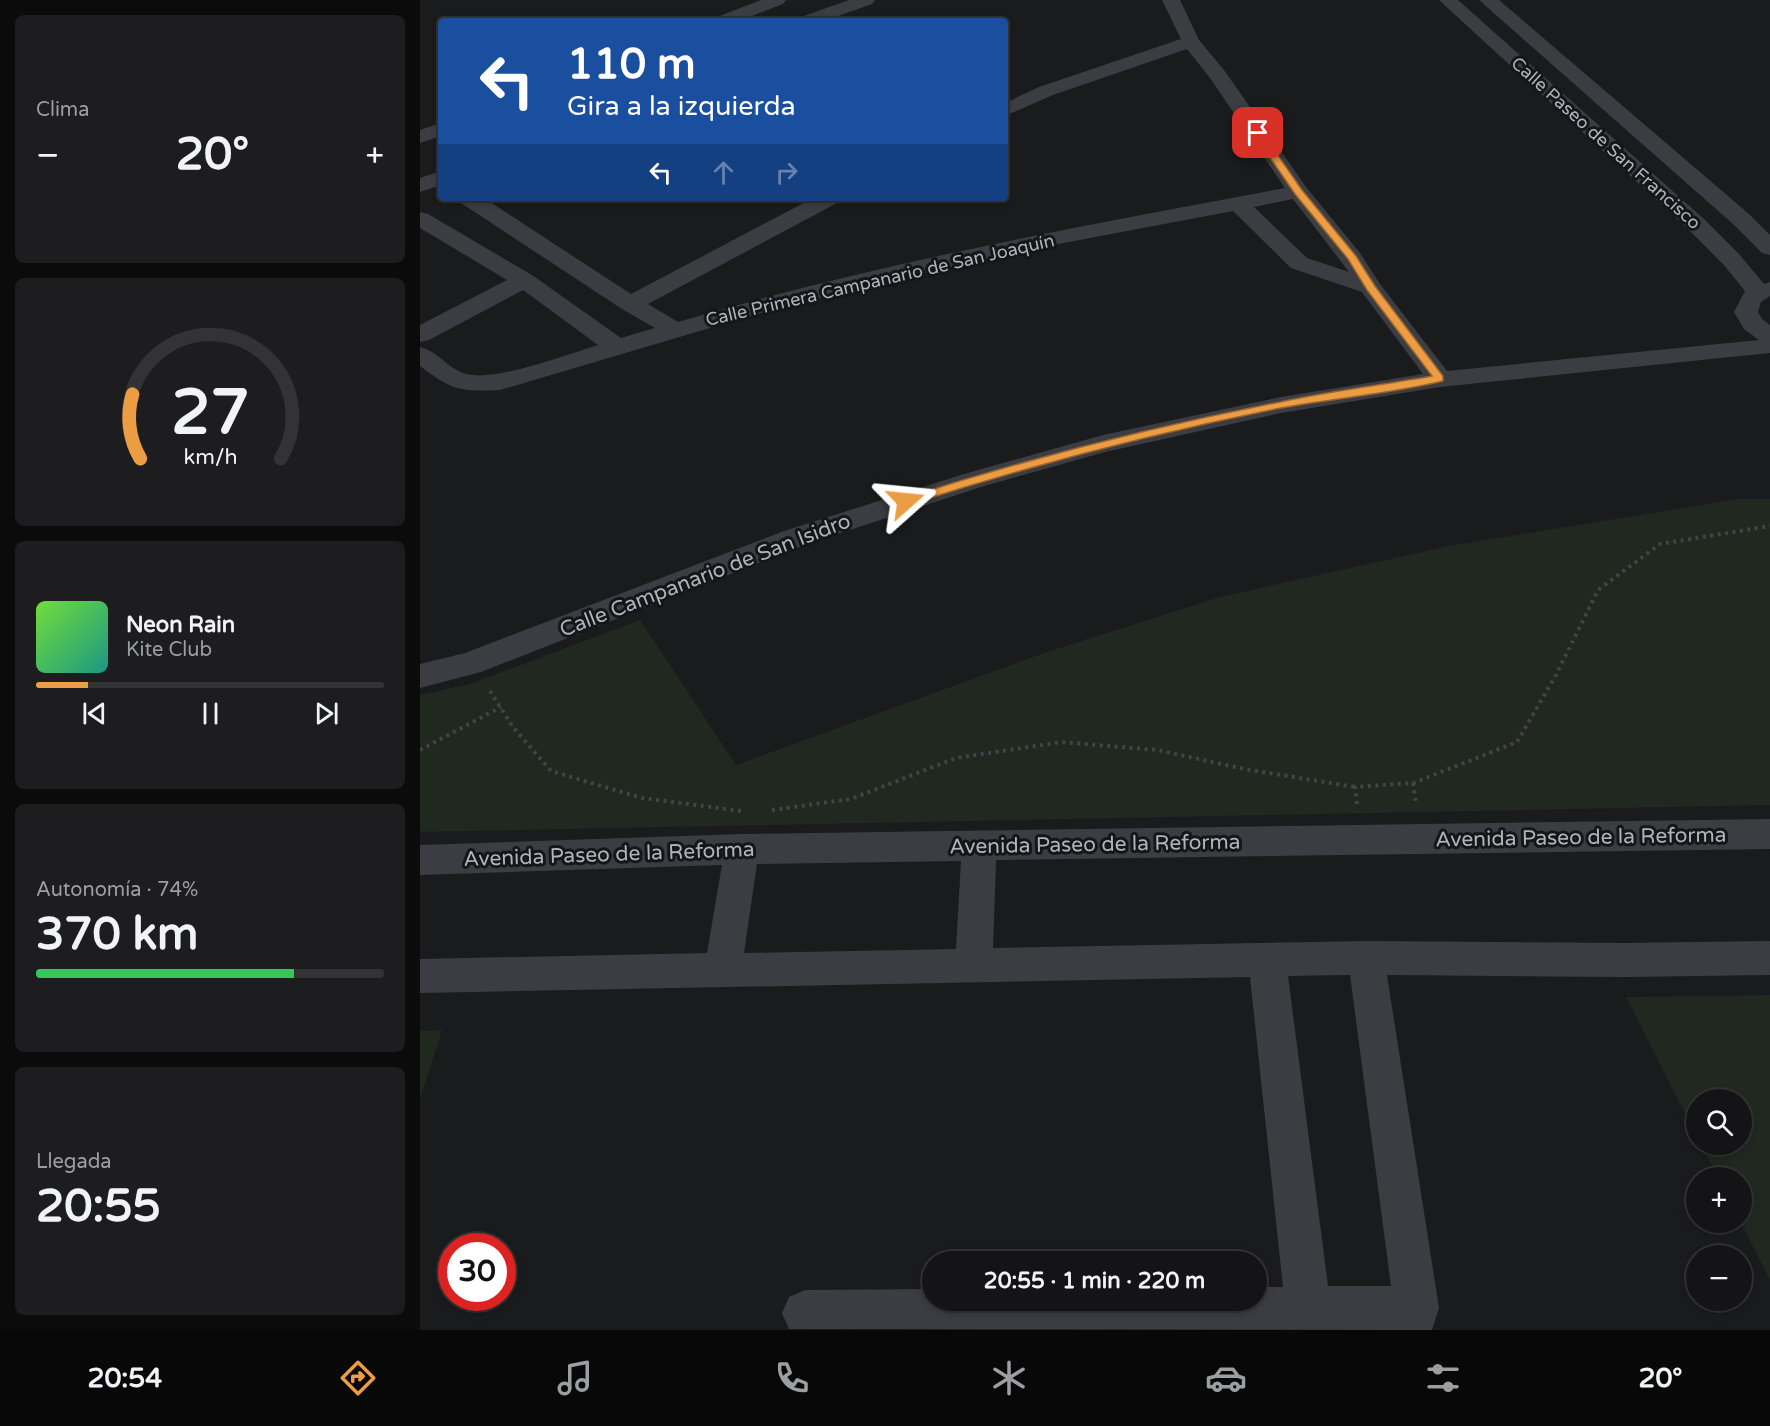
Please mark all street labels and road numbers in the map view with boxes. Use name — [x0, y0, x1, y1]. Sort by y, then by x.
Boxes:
street label: Calle Paseo de San Francisco — [1507, 52, 1705, 234]
street label: Calle Primera Campanario de San Joaquín — [704, 229, 1056, 331]
street label: Calle Campanario de San Isidro — [556, 508, 854, 643]
street label: Avenida Paseo de la Reforma — [1435, 822, 1727, 853]
street label: Avenida Paseo de la Reforma — [949, 829, 1241, 860]
street label: Avenida Paseo de la Reforma — [463, 837, 755, 872]

